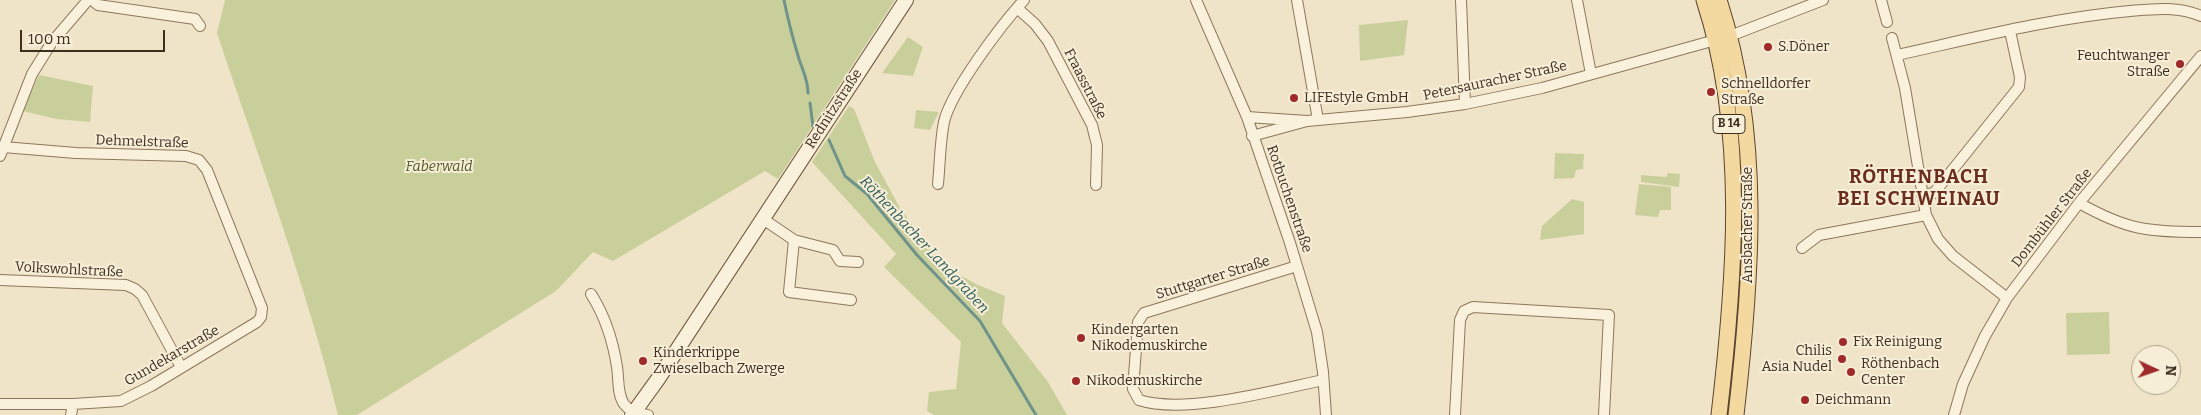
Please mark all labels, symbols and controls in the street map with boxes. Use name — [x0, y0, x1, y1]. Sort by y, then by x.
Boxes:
scale bar — [22, 20, 168, 52]
text: 100 m — [28, 30, 71, 48]
place label: S.Döner — [1778, 39, 1830, 55]
marker: S.Döner — [1762, 41, 1774, 53]
street label: Fraasstraße — [1060, 46, 1110, 122]
place label: Feuchtwanger Straße — [2077, 48, 2170, 80]
street label: Petersauracher Straße — [1422, 58, 1568, 104]
marker: Feuchtwanger Straße — [2174, 58, 2186, 70]
street label: Rednitzstraße — [802, 66, 866, 152]
place label: Schnelldorfer Straße — [1721, 76, 1810, 108]
marker: Schnelldorfer Straße — [1705, 86, 1717, 98]
place label: LIFEstyle GmbH — [1304, 90, 1409, 106]
marker: LIFEstyle GmbH — [1288, 92, 1300, 104]
road number: B 14 — [1713, 115, 1745, 134]
street label: Dehmelstraße — [95, 132, 189, 152]
street label: Rotbuchenstraße — [1263, 143, 1315, 255]
park label: Faberwald — [405, 159, 473, 175]
street label: Dombühler Straße — [2008, 165, 2096, 271]
street label: Ansbacher Straße — [1740, 167, 1756, 283]
district label: RÖTHENBACH BEI SCHWEINAU — [1836, 167, 2002, 211]
water label: Röthenbacher Landgraben — [856, 173, 992, 317]
street label: Stuttgarter Straße — [1154, 253, 1272, 303]
street label: Volkswohlstraße — [15, 259, 123, 281]
street label: Gundekarstraße — [122, 322, 222, 390]
place label: Kindergarten Nikodemuskirche — [1091, 322, 1207, 354]
marker: Kindergarten Nikodemuskirche — [1075, 332, 1087, 344]
place label: Fix Reinigung — [1853, 334, 1942, 350]
marker: Fix Reinigung — [1837, 336, 1849, 348]
place label: Chilis Asia Nudel — [1761, 343, 1832, 376]
place label: Kinderkrippe Zwieselbach Zwerge — [653, 345, 785, 378]
north arrow — [2131, 345, 2181, 395]
marker: Chilis Asia Nudel — [1836, 353, 1848, 365]
marker: Kinderkrippe Zwieselbach Zwerge — [637, 355, 649, 367]
place label: Röthenbach Center — [1861, 356, 1940, 388]
text: N — [2162, 365, 2179, 377]
marker: Röthenbach Center — [1845, 366, 1857, 378]
place label: Nikodemuskirche — [1086, 373, 1202, 389]
marker: Nikodemuskirche — [1070, 375, 1082, 387]
place label: Deichmann — [1815, 392, 1891, 408]
marker: Deichmann — [1799, 394, 1811, 406]

